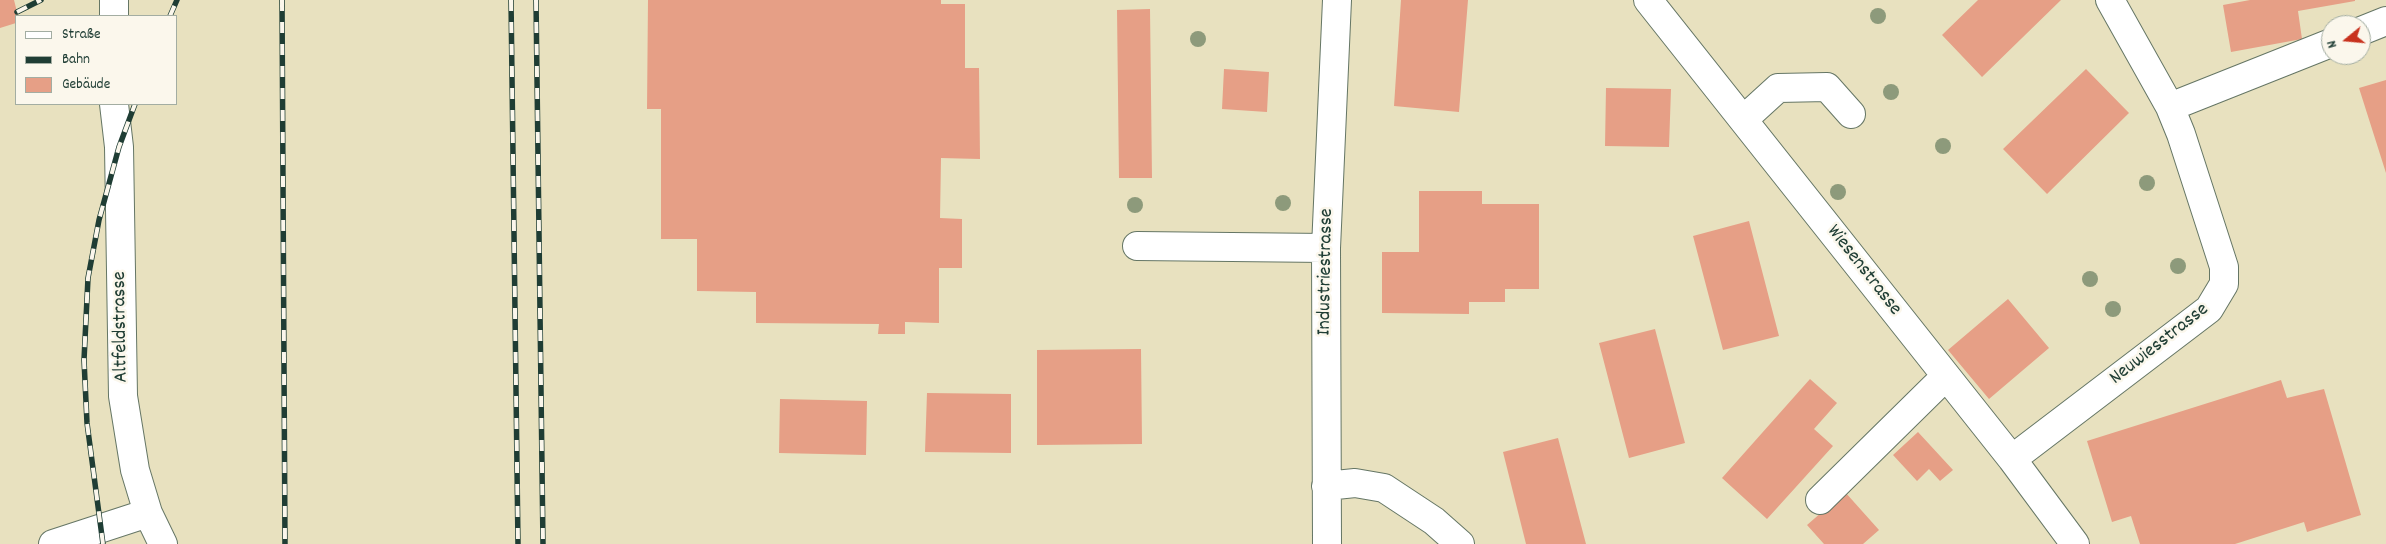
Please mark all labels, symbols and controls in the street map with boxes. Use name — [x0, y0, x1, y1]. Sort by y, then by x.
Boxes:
legend — [15, 15, 178, 105]
north arrow — [2321, 15, 2371, 65]
text: Straße — [62, 24, 100, 46]
text: N — [2322, 38, 2343, 50]
text: Bahn — [62, 49, 90, 71]
text: Gebäude — [62, 74, 110, 96]
street label: Industriestrasse — [1314, 208, 1340, 336]
street label: Wiesenstrasse — [1820, 221, 1906, 321]
street label: Altfeldstrasse — [109, 271, 135, 383]
street label: Neuwiesstrasse — [2106, 299, 2214, 391]

